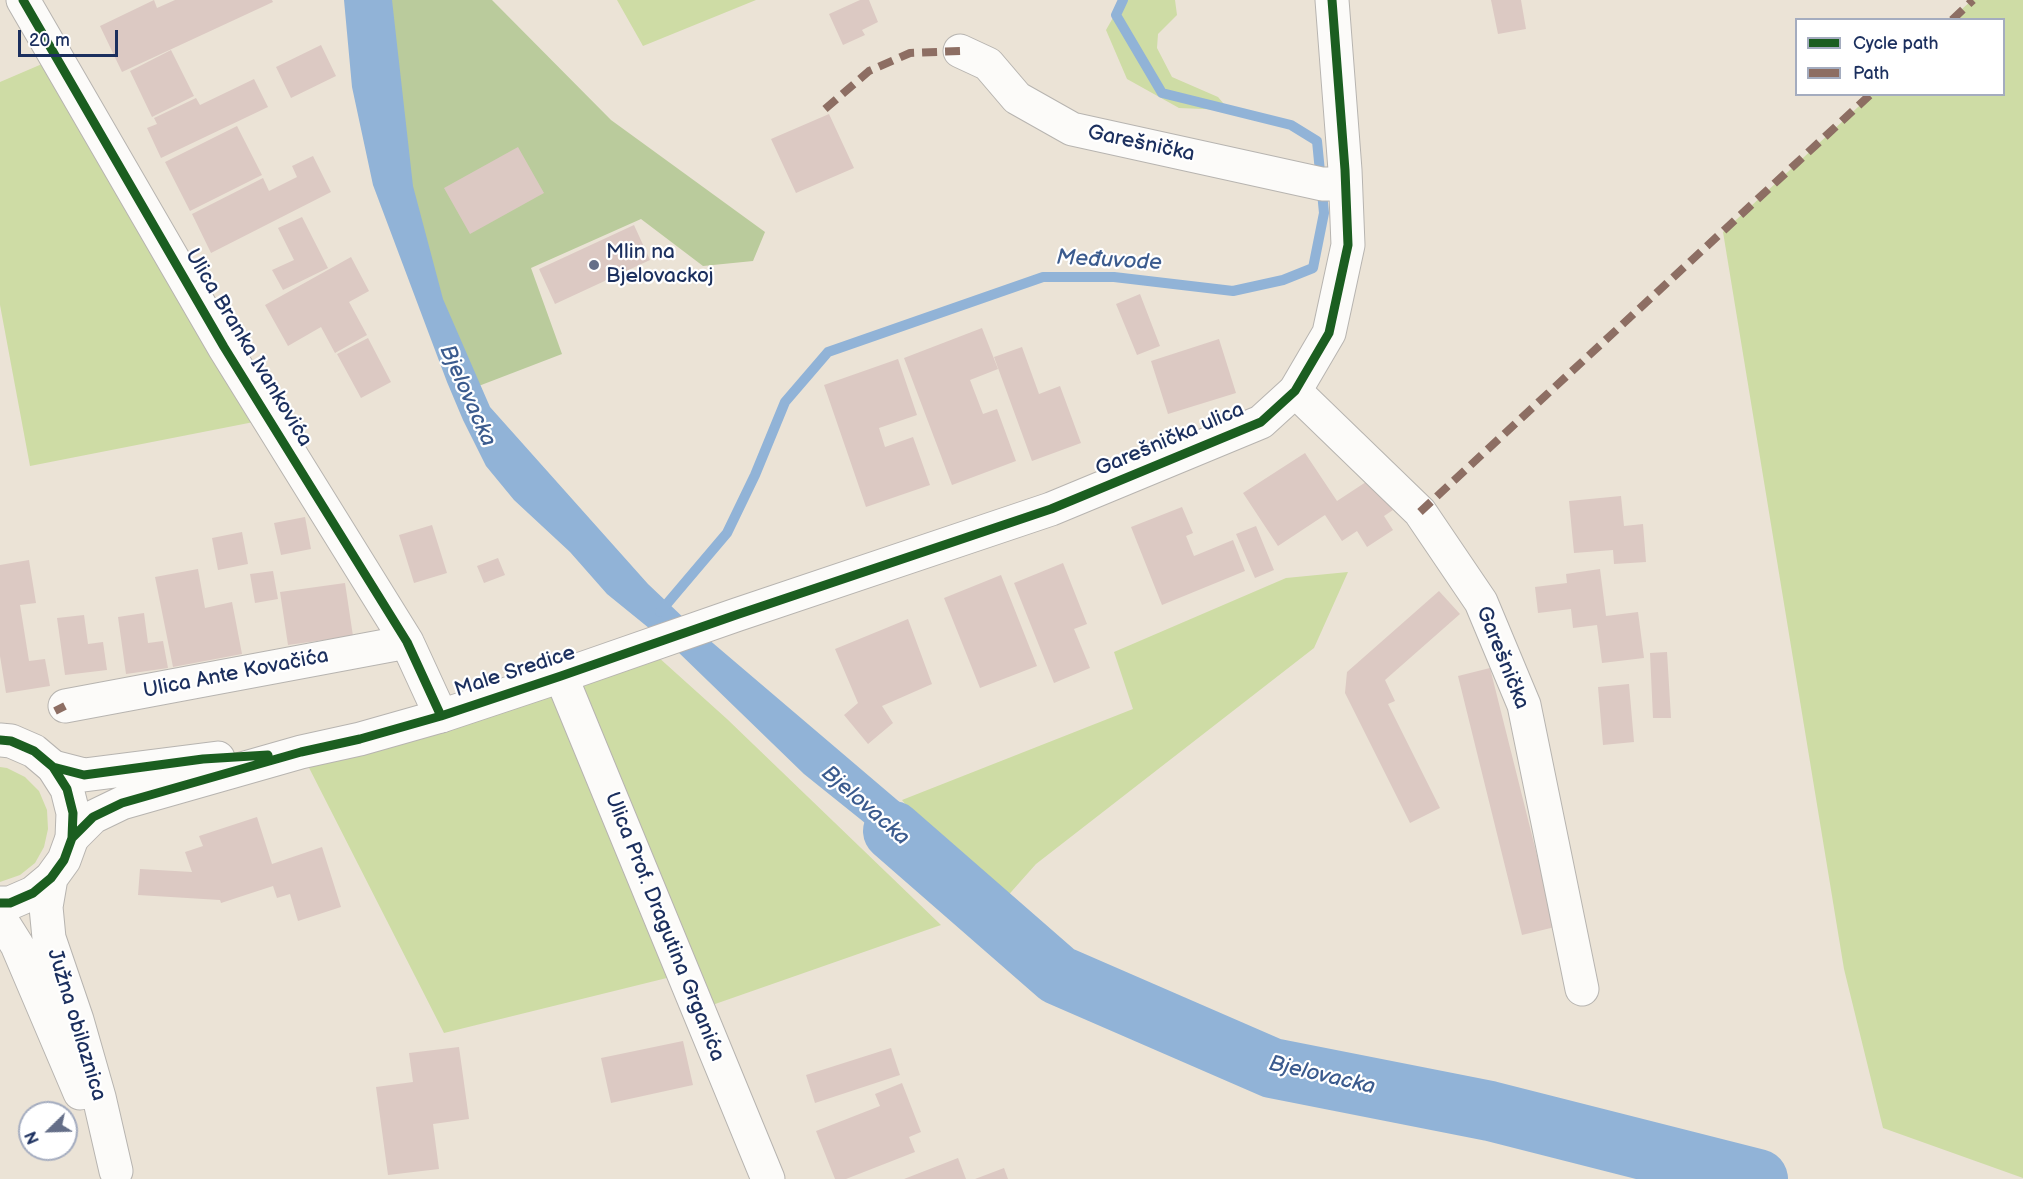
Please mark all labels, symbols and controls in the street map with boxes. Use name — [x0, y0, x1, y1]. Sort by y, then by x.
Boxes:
scale bar — [21, 18, 122, 56]
legend — [1795, 18, 2005, 96]
text: 20 m — [29, 30, 70, 51]
text: Cycle path — [1853, 33, 1939, 54]
text: Path — [1853, 63, 1889, 84]
street label: Garešnička — [1085, 120, 1197, 168]
place label: Mlin na Bjelovackoj — [606, 240, 714, 290]
street label: Ulica Branka Ivankovića — [179, 244, 317, 452]
water label: Međuvode — [1056, 245, 1162, 277]
marker: Mlin na Bjelovackoj — [587, 258, 601, 272]
water label: Bjelovacka — [433, 341, 501, 451]
street label: Garešnička ulica — [1092, 397, 1248, 483]
street label: Garešnička — [1470, 603, 1534, 713]
street label: Male Sredice — [451, 641, 579, 703]
street label: Ulica Ante Kovačića — [141, 644, 331, 704]
water label: Bjelovacka — [816, 761, 914, 851]
street label: Ulica Prof. Dragutina Grganića — [598, 789, 730, 1065]
street label: Južna obilaznica — [41, 946, 111, 1104]
water label: Bjelovacka — [1266, 1051, 1378, 1101]
north arrow — [18, 1101, 78, 1161]
text: N — [22, 1128, 44, 1147]

